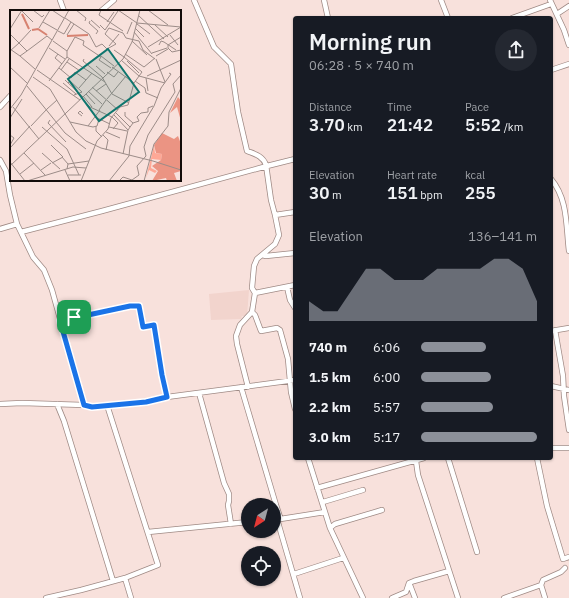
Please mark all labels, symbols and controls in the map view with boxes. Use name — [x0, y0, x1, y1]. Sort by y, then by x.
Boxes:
inset map — [10, 10, 181, 181]
text: Morning run — [309, 27, 432, 56]
button: share — [495, 29, 537, 71]
text: 06:28 · 5 × 740 m — [309, 57, 414, 74]
text: Distance — [309, 100, 352, 114]
text: Time — [387, 100, 412, 114]
text: Pace — [465, 100, 489, 114]
text: 3.70 — [309, 114, 345, 136]
text: 21:42 — [387, 114, 433, 136]
text: 5:52 — [465, 114, 501, 136]
text: km — [345, 120, 363, 134]
text: /km — [501, 120, 523, 134]
text: Elevation — [309, 168, 355, 182]
text: Heart rate — [387, 168, 437, 182]
text: kcal — [465, 168, 485, 182]
text: 30 — [309, 182, 329, 204]
text: 151 — [387, 182, 418, 204]
text: 255 — [465, 182, 496, 204]
text: m — [329, 188, 342, 202]
text: bpm — [418, 188, 443, 202]
text: Elevation — [309, 228, 363, 245]
text: 136–141 m — [468, 228, 537, 245]
pin — [57, 300, 91, 334]
icon: arrive — [63, 306, 85, 328]
text: 740 m — [309, 339, 347, 356]
text: 6:06 — [373, 339, 400, 356]
text: 1.5 km — [309, 369, 351, 386]
text: 6:00 — [373, 369, 400, 386]
text: 2.2 km — [309, 399, 351, 416]
text: 5:57 — [373, 399, 400, 416]
text: 3.0 km — [309, 429, 351, 446]
text: 5:17 — [373, 429, 400, 446]
north arrow — [241, 498, 281, 538]
map controls — [241, 498, 281, 586]
button: locate — [241, 546, 281, 586]

